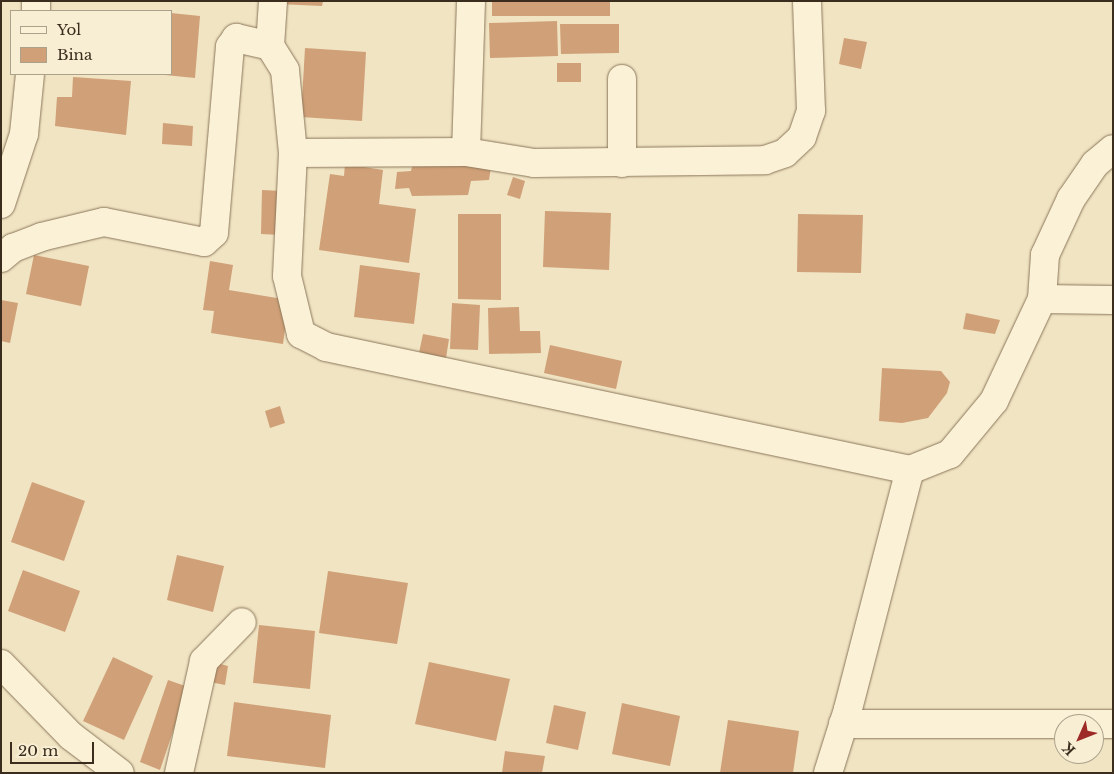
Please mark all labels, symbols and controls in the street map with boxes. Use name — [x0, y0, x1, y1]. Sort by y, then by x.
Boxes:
legend — [10, 10, 172, 75]
text: Yol — [57, 20, 81, 39]
text: Bina — [57, 45, 92, 64]
north arrow — [1054, 714, 1104, 764]
scale bar — [12, 732, 96, 764]
text: K — [1058, 738, 1079, 759]
text: 20 m — [18, 741, 58, 760]

